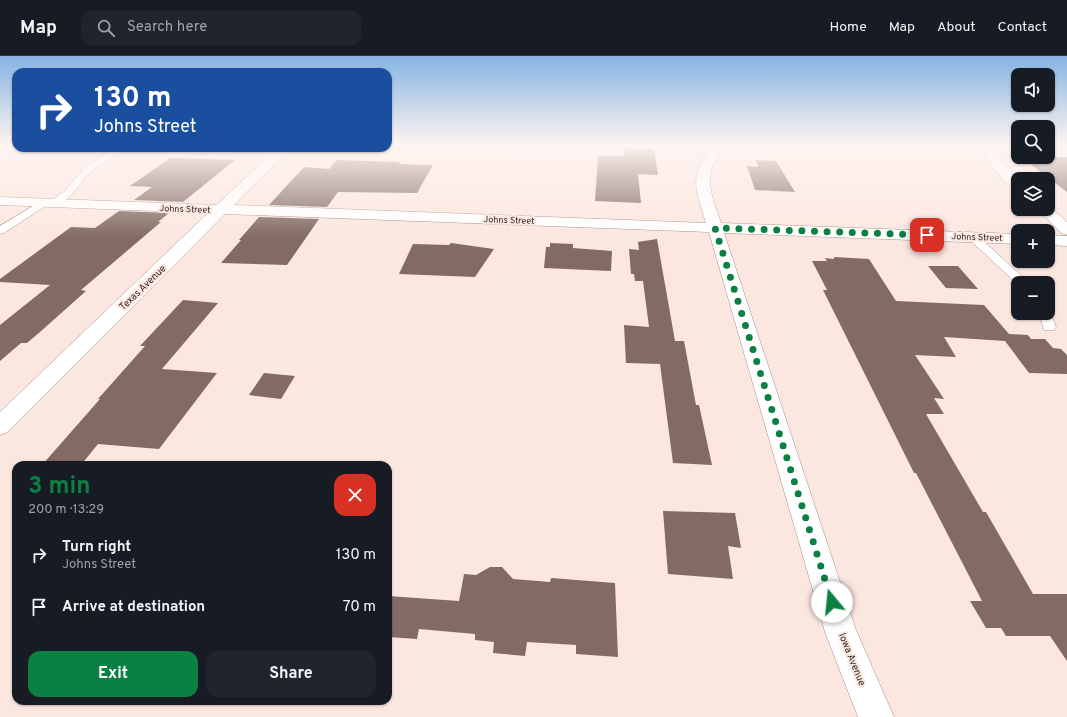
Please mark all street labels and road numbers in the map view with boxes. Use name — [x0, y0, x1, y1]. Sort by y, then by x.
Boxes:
street label: Johns Street — [159, 203, 211, 216]
street label: Johns Street — [483, 214, 535, 227]
street label: Johns Street — [951, 231, 1003, 244]
street label: Texas Avenue — [117, 262, 169, 314]
street label: Iowa Avenue — [835, 631, 868, 688]

